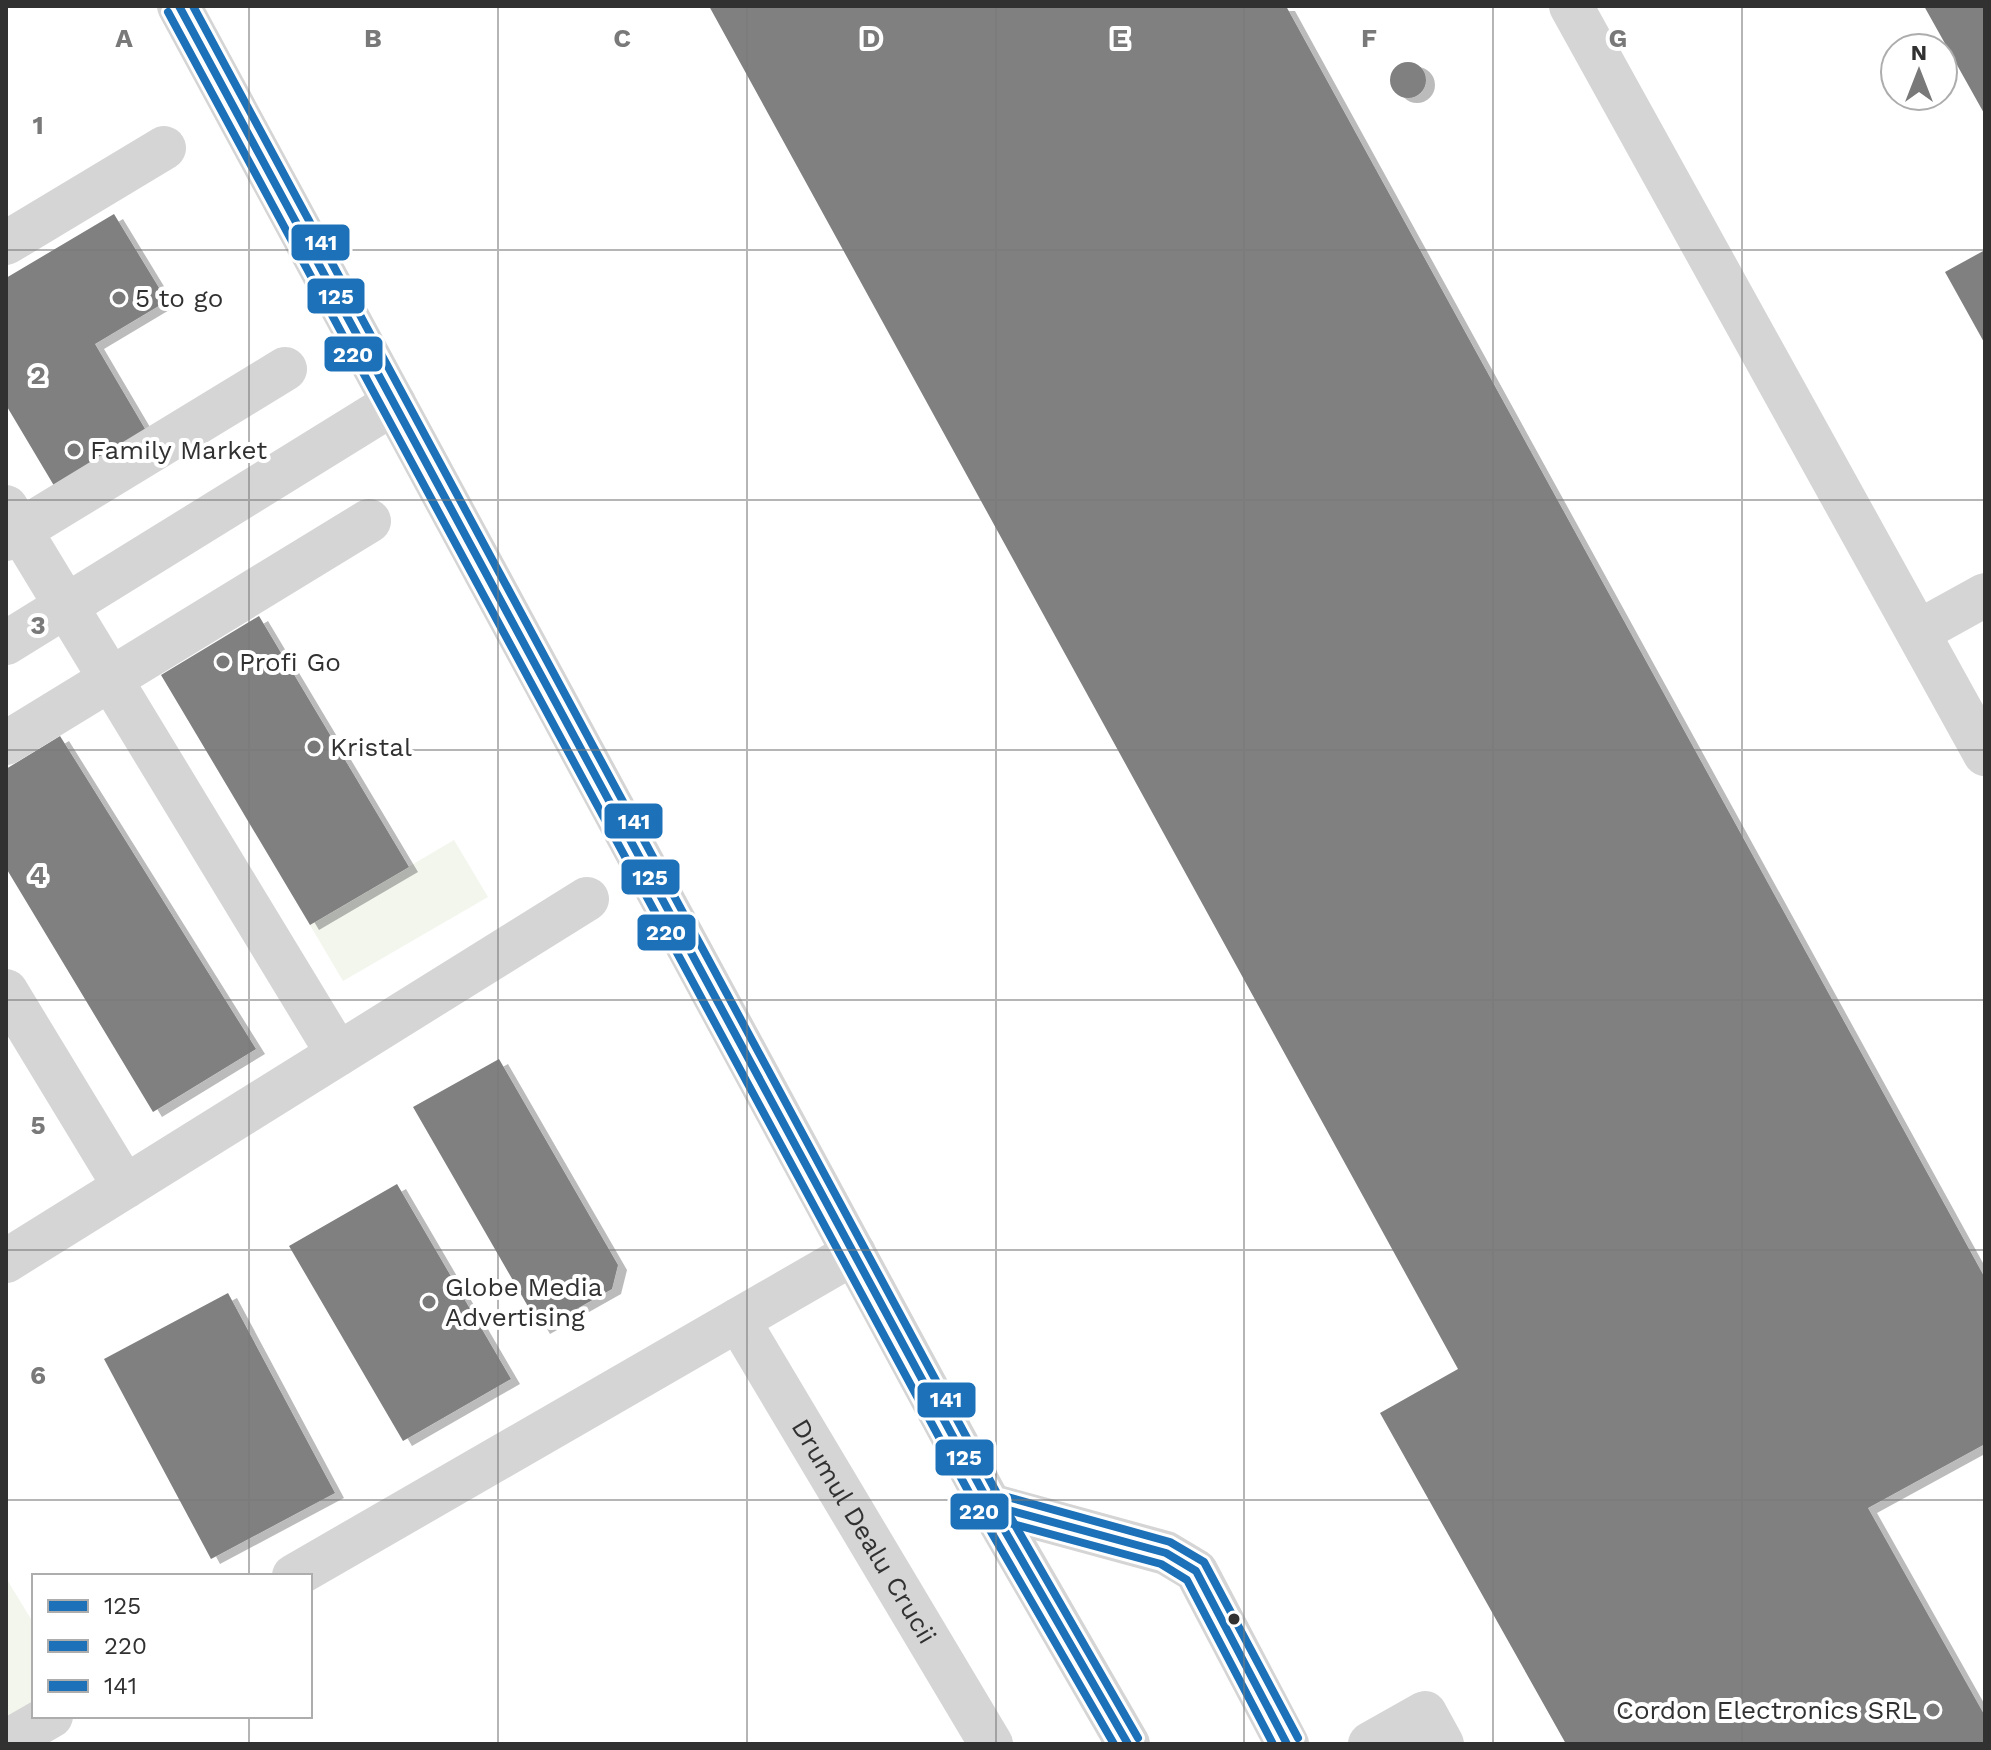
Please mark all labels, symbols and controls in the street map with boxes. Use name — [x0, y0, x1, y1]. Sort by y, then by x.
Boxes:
text: A — [115, 23, 133, 53]
text: B — [364, 23, 382, 53]
text: C — [613, 23, 631, 53]
text: D — [862, 23, 880, 53]
text: E — [1112, 23, 1128, 53]
text: F — [1361, 23, 1377, 53]
text: G — [1609, 23, 1627, 53]
north arrow — [1879, 32, 1959, 112]
text: N — [1911, 40, 1927, 65]
text: 1 — [32, 110, 44, 140]
line badge: 141 — [290, 223, 351, 262]
text: 141 — [305, 230, 337, 255]
line badge: 125 — [306, 277, 366, 315]
place label: 5 to go — [135, 283, 223, 313]
text: 125 — [318, 284, 354, 309]
marker: 5 to go — [110, 289, 128, 307]
line badge: 220 — [323, 335, 384, 373]
text: 220 — [333, 342, 373, 367]
text: 2 — [30, 360, 46, 390]
place label: Family Market — [90, 435, 267, 465]
marker: Family Market — [65, 441, 83, 459]
text: 3 — [30, 610, 46, 640]
place label: Profi Go — [239, 647, 341, 677]
marker: Profi Go — [214, 653, 232, 671]
place label: Kristal — [330, 732, 412, 762]
marker: Kristal — [305, 738, 323, 756]
line badge: 141 — [603, 802, 664, 840]
text: 141 — [618, 809, 650, 834]
line badge: 125 — [620, 858, 681, 896]
text: 4 — [30, 860, 47, 890]
text: 125 — [632, 865, 668, 890]
line badge: 220 — [636, 913, 697, 952]
text: 220 — [646, 920, 686, 945]
text: 5 — [30, 1110, 46, 1140]
place label: Globe Media Advertising — [445, 1272, 603, 1332]
marker: Globe Media Advertising — [420, 1293, 438, 1311]
text: 6 — [30, 1360, 46, 1390]
line badge: 141 — [916, 1381, 977, 1419]
text: 141 — [930, 1387, 962, 1412]
street label: Drumul Dealu Crucii — [786, 1414, 943, 1649]
line badge: 125 — [934, 1438, 995, 1477]
text: 125 — [946, 1445, 982, 1470]
line badge: 220 — [949, 1492, 1010, 1531]
text: 220 — [959, 1499, 999, 1524]
legend — [32, 1574, 312, 1718]
text: 125 — [104, 1592, 141, 1620]
unlabelled marker — [1226, 1611, 1242, 1627]
text: 220 — [104, 1632, 147, 1660]
text: 141 — [104, 1672, 137, 1700]
place label: Cordon Electronics SRL — [1616, 1695, 1917, 1725]
marker: Cordon Electronics SRL — [1924, 1701, 1942, 1719]

